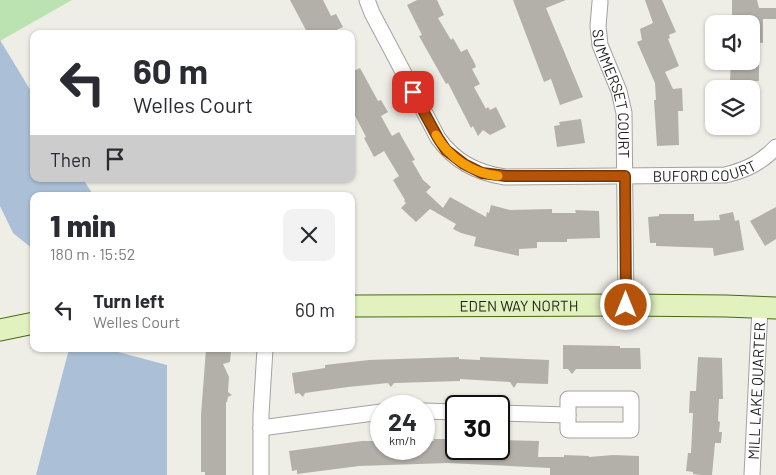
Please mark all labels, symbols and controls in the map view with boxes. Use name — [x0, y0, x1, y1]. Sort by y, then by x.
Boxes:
map controls — [705, 15, 760, 135]
button: sound — [705, 15, 760, 70]
street label: SUMMERSET COURT — [589, 28, 633, 158]
text: 60 m — [133, 49, 208, 91]
icon: left — [50, 50, 115, 115]
pin — [392, 71, 434, 113]
icon: arrive — [399, 78, 427, 106]
button: layers — [705, 80, 760, 135]
text: Welles Court — [133, 91, 253, 117]
icon: arrive — [101, 145, 129, 173]
text: Then — [50, 148, 91, 171]
street label: BUFORD COURT — [653, 156, 759, 185]
text: 1 min — [50, 207, 116, 243]
button: close — [283, 209, 335, 261]
text: 180 m · 15:52 — [50, 244, 135, 263]
position arrow — [599, 278, 651, 330]
text: Turn left — [93, 289, 164, 312]
icon: left — [50, 296, 78, 324]
street label: EDEN WAY NORTH — [459, 296, 579, 315]
text: 60 m — [295, 298, 335, 321]
text: Welles Court — [93, 312, 180, 331]
street label: MILL LAKE QUARTER — [744, 322, 768, 460]
speed limit sign: 30 — [445, 395, 510, 460]
text: 24 — [388, 406, 417, 436]
text: km/h — [389, 433, 416, 447]

